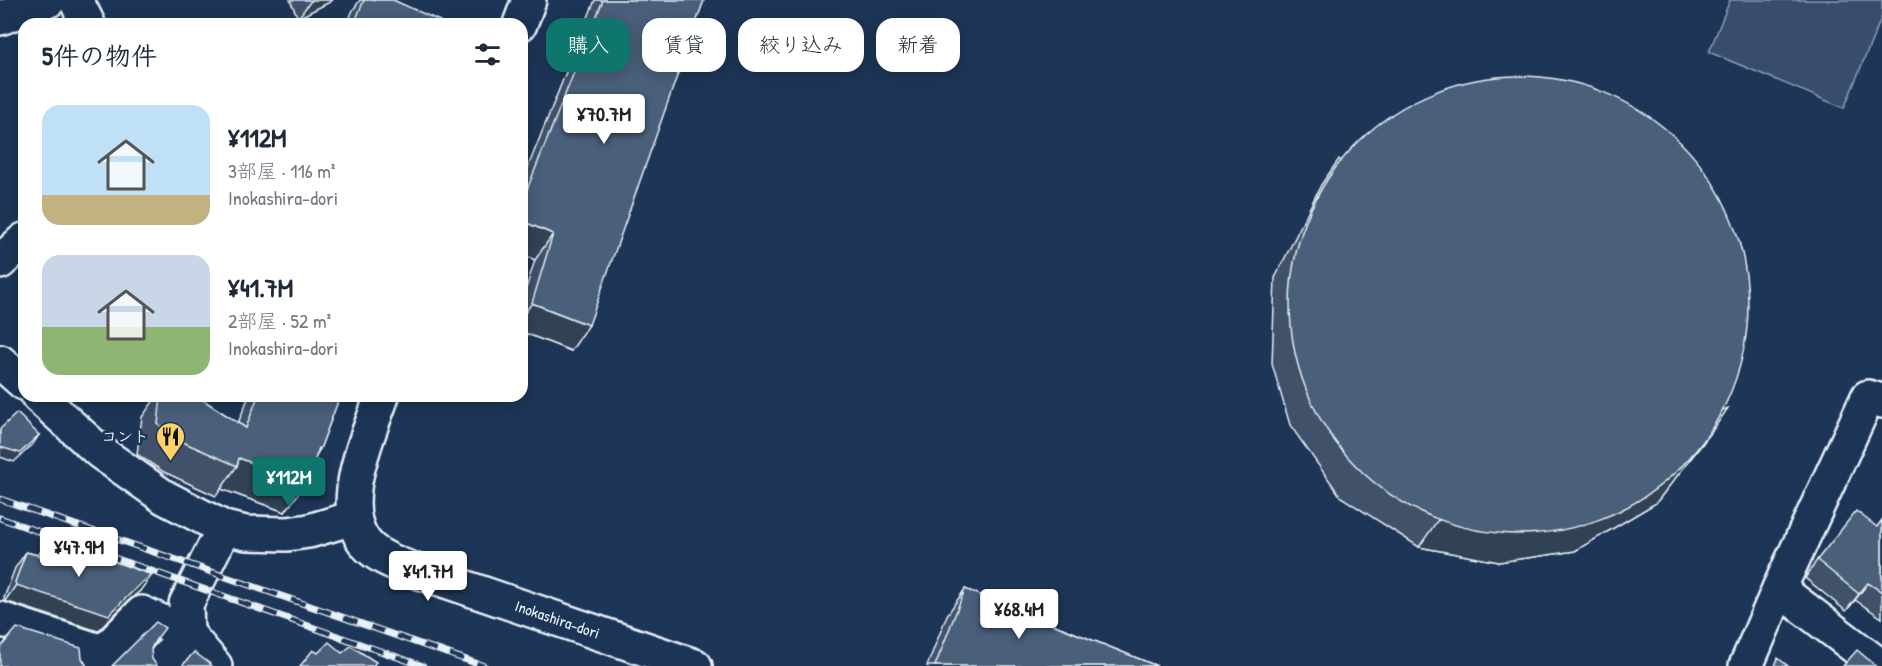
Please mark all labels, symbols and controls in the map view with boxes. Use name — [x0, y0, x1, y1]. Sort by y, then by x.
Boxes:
chip: 購入 — [546, 18, 630, 72]
chip: 賃貸 — [642, 18, 726, 72]
chip: 絞り込み — [738, 18, 864, 72]
chip: 新着 — [876, 18, 960, 72]
text: 5件の物件 — [42, 38, 157, 73]
icon: filters — [471, 38, 504, 71]
pin: ¥70.7M — [555, 94, 653, 145]
text: ¥70.7M — [577, 100, 631, 127]
text: ¥112M — [228, 120, 287, 155]
icon: home — [90, 129, 162, 201]
text: 3部屋 · 116 m² — [228, 157, 335, 184]
text: Inokashira-dori — [228, 184, 338, 211]
text: ¥41.7M — [228, 270, 293, 305]
icon: home — [90, 279, 162, 351]
text: 2部屋 · 52 m² — [228, 307, 331, 334]
text: Inokashira-dori — [228, 334, 338, 361]
restaurant icon: コント — [154, 420, 186, 462]
place label: コント — [101, 425, 149, 447]
pin: ¥112M — [247, 457, 331, 508]
text: ¥112M — [266, 463, 312, 490]
pin: ¥47.9M — [30, 527, 128, 578]
text: ¥47.9M — [54, 533, 104, 560]
pin: ¥41.7M — [379, 551, 477, 602]
text: ¥41.7M — [403, 557, 453, 584]
pin: ¥68.4M — [970, 589, 1068, 640]
street label: Inokashira-dori — [512, 594, 603, 644]
text: ¥68.4M — [994, 595, 1044, 622]

